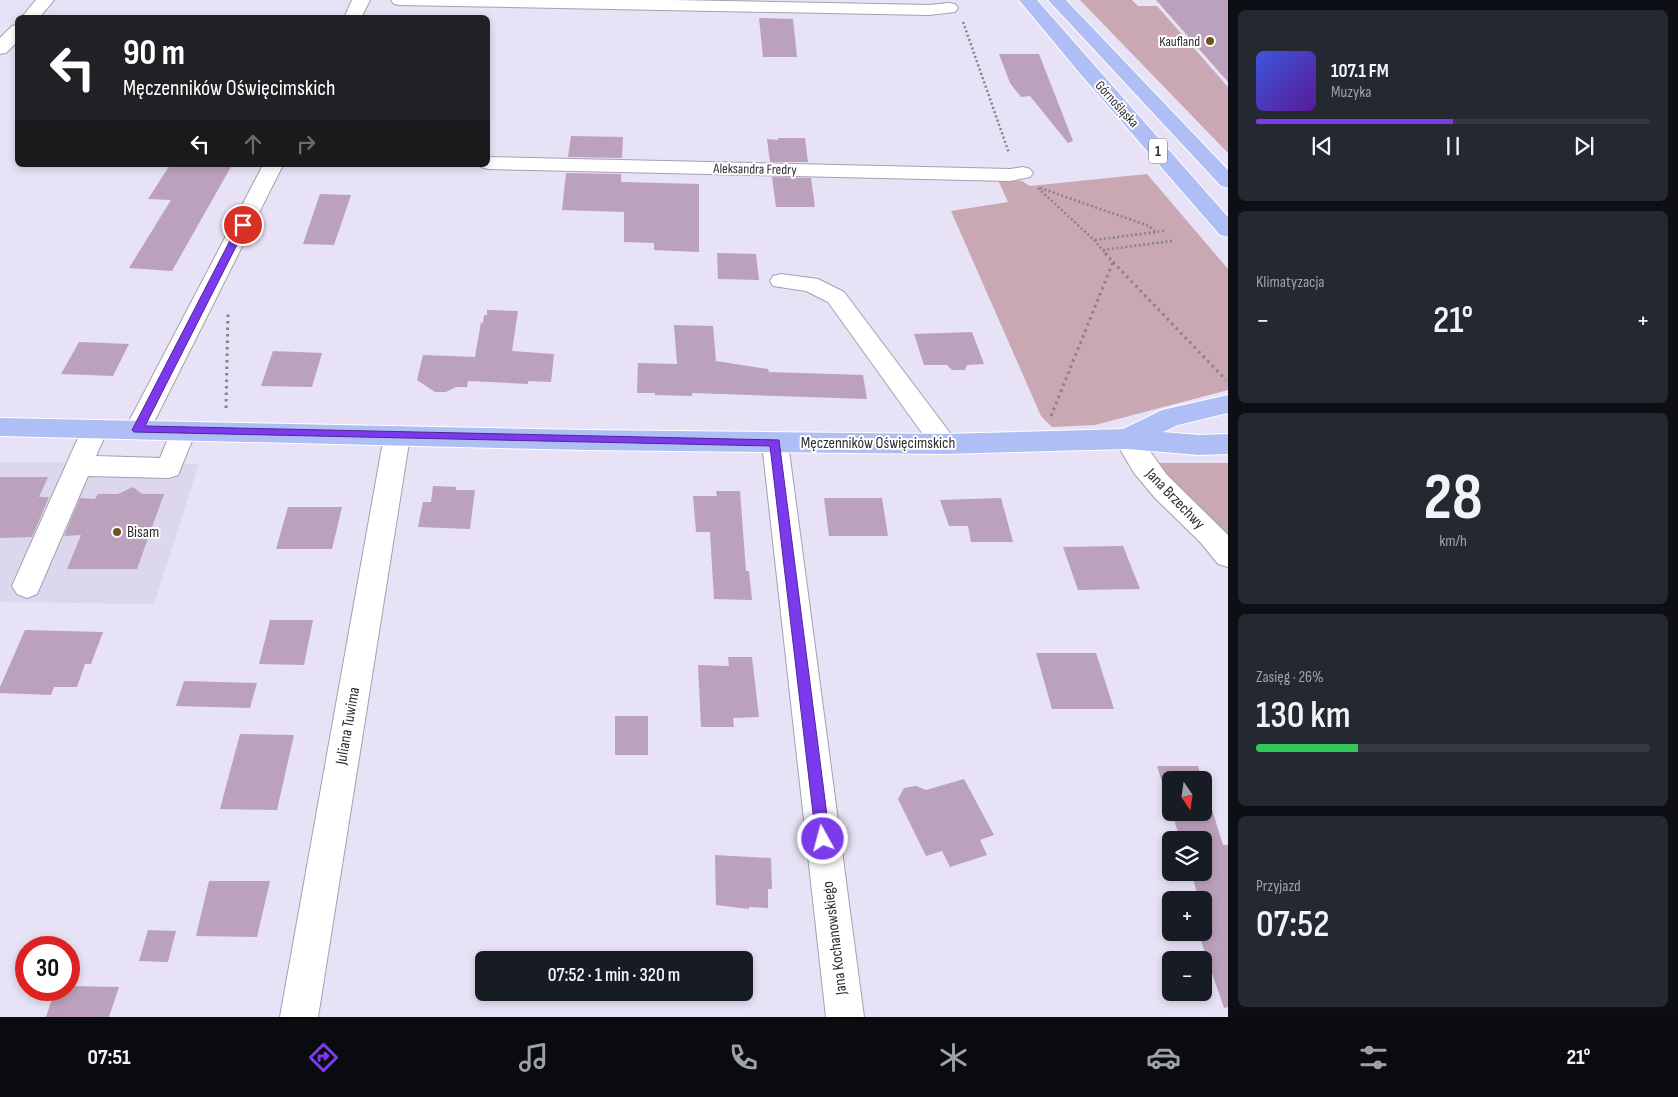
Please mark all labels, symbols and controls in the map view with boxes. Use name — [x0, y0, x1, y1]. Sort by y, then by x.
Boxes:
text: 90 m — [123, 32, 185, 75]
place label: Kaufland — [1159, 33, 1200, 50]
icon: left — [40, 35, 105, 100]
marker: Kaufland — [1204, 35, 1216, 47]
text: 107.1 FM — [1331, 60, 1389, 83]
text: Męczenników Oświęcimskich — [123, 75, 336, 102]
street label: Górnośląska — [1091, 77, 1143, 131]
text: Muzyka — [1331, 83, 1371, 102]
icon: left — [186, 130, 214, 158]
icon: ahead — [239, 130, 267, 158]
icon: right — [292, 130, 320, 158]
icon: previous — [1308, 132, 1336, 160]
icon: pause — [1439, 132, 1467, 160]
icon: next — [1570, 132, 1598, 160]
road number: 1 — [1149, 138, 1167, 164]
street label: Aleksandra Fredry — [712, 160, 797, 178]
pin — [222, 204, 264, 246]
icon: arrive — [229, 211, 257, 239]
text: Klimatyzacja — [1256, 273, 1325, 292]
text: 21° — [1433, 298, 1473, 343]
text: − — [1256, 304, 1270, 337]
text: + — [1636, 304, 1650, 337]
street label: Męczenników Oświęcimskich — [801, 434, 955, 453]
text: 28 — [1423, 460, 1483, 538]
street label: Jana Brzechwy — [1141, 464, 1209, 533]
place label: Bisam — [127, 523, 159, 542]
marker: Bisam — [111, 526, 123, 538]
text: km/h — [1439, 532, 1467, 551]
text: Zasięg · 26% — [1256, 668, 1324, 687]
street label: Juliana Tuwima — [332, 686, 364, 767]
text: 130 km — [1256, 693, 1351, 738]
north arrow — [1162, 771, 1212, 821]
map controls — [1162, 771, 1212, 1001]
position arrow — [796, 812, 848, 864]
button: layers — [1162, 831, 1212, 881]
text: Przyjazd — [1256, 877, 1301, 896]
street label: Jana Kochanowskiego — [819, 880, 852, 997]
button: + — [1162, 891, 1212, 941]
text: 07:52 — [1256, 902, 1330, 947]
speed limit sign: 30 — [15, 936, 80, 1001]
button: − — [1162, 951, 1212, 1001]
text: 07:52 · 1 min · 320 m — [548, 964, 680, 987]
icon: directions — [306, 1040, 341, 1075]
icon: music — [516, 1040, 551, 1075]
icon: phone — [726, 1040, 761, 1075]
icon: climate — [936, 1040, 971, 1075]
icon: car — [1146, 1040, 1181, 1075]
icon: filters — [1356, 1040, 1391, 1075]
text: 07:51 — [88, 1044, 131, 1071]
text: 21° — [1566, 1044, 1590, 1071]

